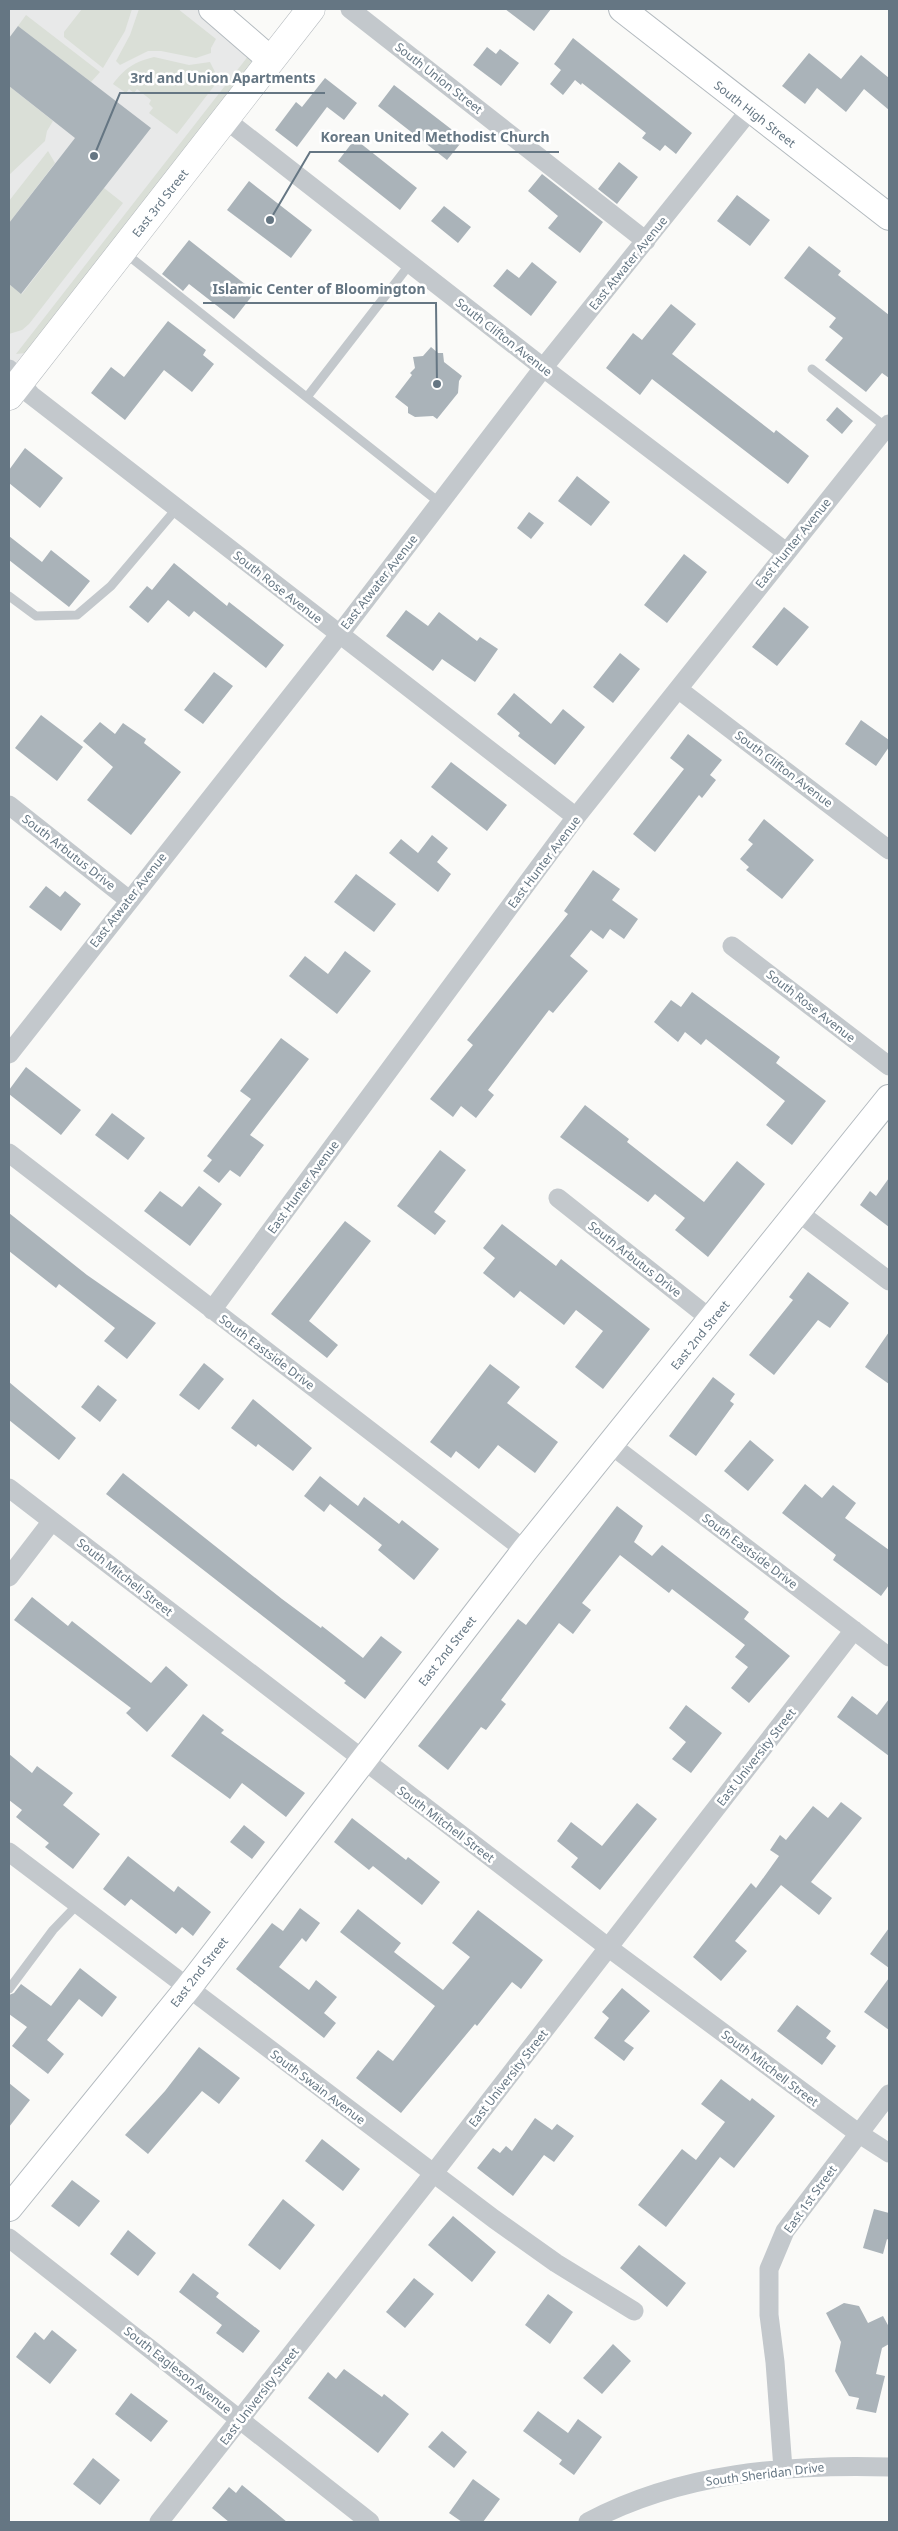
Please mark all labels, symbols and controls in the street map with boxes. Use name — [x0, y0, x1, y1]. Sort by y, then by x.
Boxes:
street label: South Union Street — [392, 38, 487, 118]
callout: 3rd and Union Apartments — [120, 64, 325, 93]
text: 3rd and Union Apartments — [130, 68, 316, 87]
street label: South High Street — [711, 77, 800, 152]
callout: Korean United Methodist Church — [310, 123, 559, 152]
text: Korean United Methodist Church — [320, 127, 550, 146]
street label: East 3rd Street — [128, 165, 192, 241]
street label: East Atwater Avenue — [585, 212, 671, 313]
callout: Islamic Center of Bloomington — [203, 274, 436, 303]
text: Islamic Center of Bloomington — [212, 279, 426, 298]
street label: South Clifton Avenue — [452, 294, 556, 380]
street label: East Hunter Avenue — [751, 494, 835, 592]
street label: East Atwater Avenue — [337, 531, 422, 633]
street label: South Rose Avenue — [230, 547, 326, 627]
street label: South Clifton Avenue — [732, 727, 837, 812]
street label: South Arbutus Drive — [19, 810, 119, 894]
street label: East Hunter Avenue — [504, 812, 585, 912]
street label: East Atwater Avenue — [86, 849, 171, 951]
street label: South Rose Avenue — [763, 966, 859, 1046]
street label: East Hunter Avenue — [263, 1137, 343, 1237]
street label: South Arbutus Drive — [585, 1217, 685, 1301]
street label: East 2nd Street — [667, 1296, 734, 1373]
street label: South Eastside Drive — [216, 1310, 318, 1394]
street label: South Eastside Drive — [699, 1509, 801, 1593]
street label: South Mitchell Street — [74, 1534, 177, 1620]
street label: East 2nd Street — [414, 1612, 480, 1690]
street label: East University Street — [712, 1704, 800, 1809]
street label: South Mitchell Street — [394, 1782, 498, 1866]
street label: East 2nd Street — [166, 1933, 232, 2011]
street label: East University Street — [464, 2025, 552, 2130]
street label: South Mitchell Street — [718, 2026, 822, 2110]
street label: South Swain Avenue — [267, 2046, 369, 2128]
street label: East 1st Street — [780, 2161, 841, 2236]
street label: South Eagleson Avenue — [121, 2323, 236, 2418]
street label: East University Street — [215, 2343, 303, 2448]
street label: South Sheridan Drive — [705, 2458, 825, 2490]

